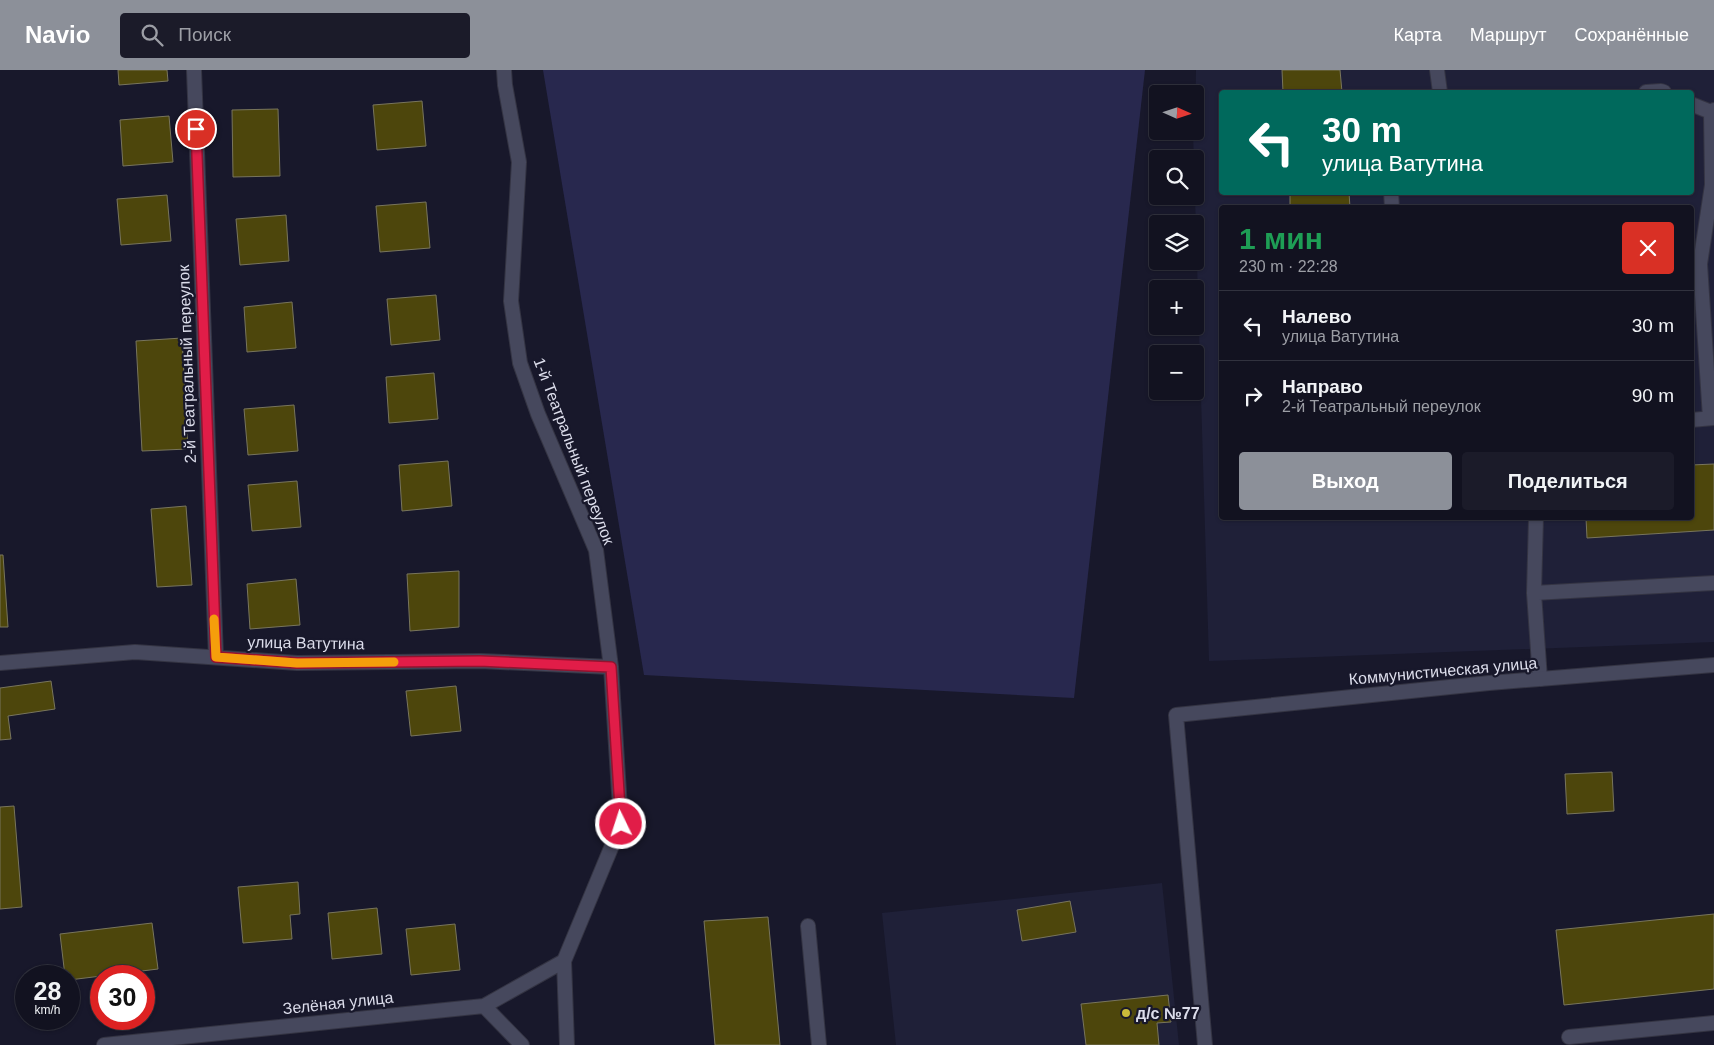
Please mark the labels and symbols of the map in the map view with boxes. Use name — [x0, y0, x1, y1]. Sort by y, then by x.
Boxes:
north arrow — [1149, 85, 1204, 140]
pin — [175, 108, 217, 150]
street label: 2-й Театральный переулок — [175, 263, 199, 464]
street label: 1-й Театральный переулок — [530, 355, 618, 548]
street label: улица Ватутина — [247, 633, 365, 653]
street label: Коммунистическая улица — [1348, 654, 1538, 688]
position arrow — [594, 797, 646, 849]
speed limit sign: 30 — [90, 965, 155, 1030]
street label: Зелёная улица — [282, 989, 394, 1017]
place label: д/с №77 — [1136, 1005, 1200, 1022]
marker: д/с №77 — [1120, 1007, 1132, 1019]

